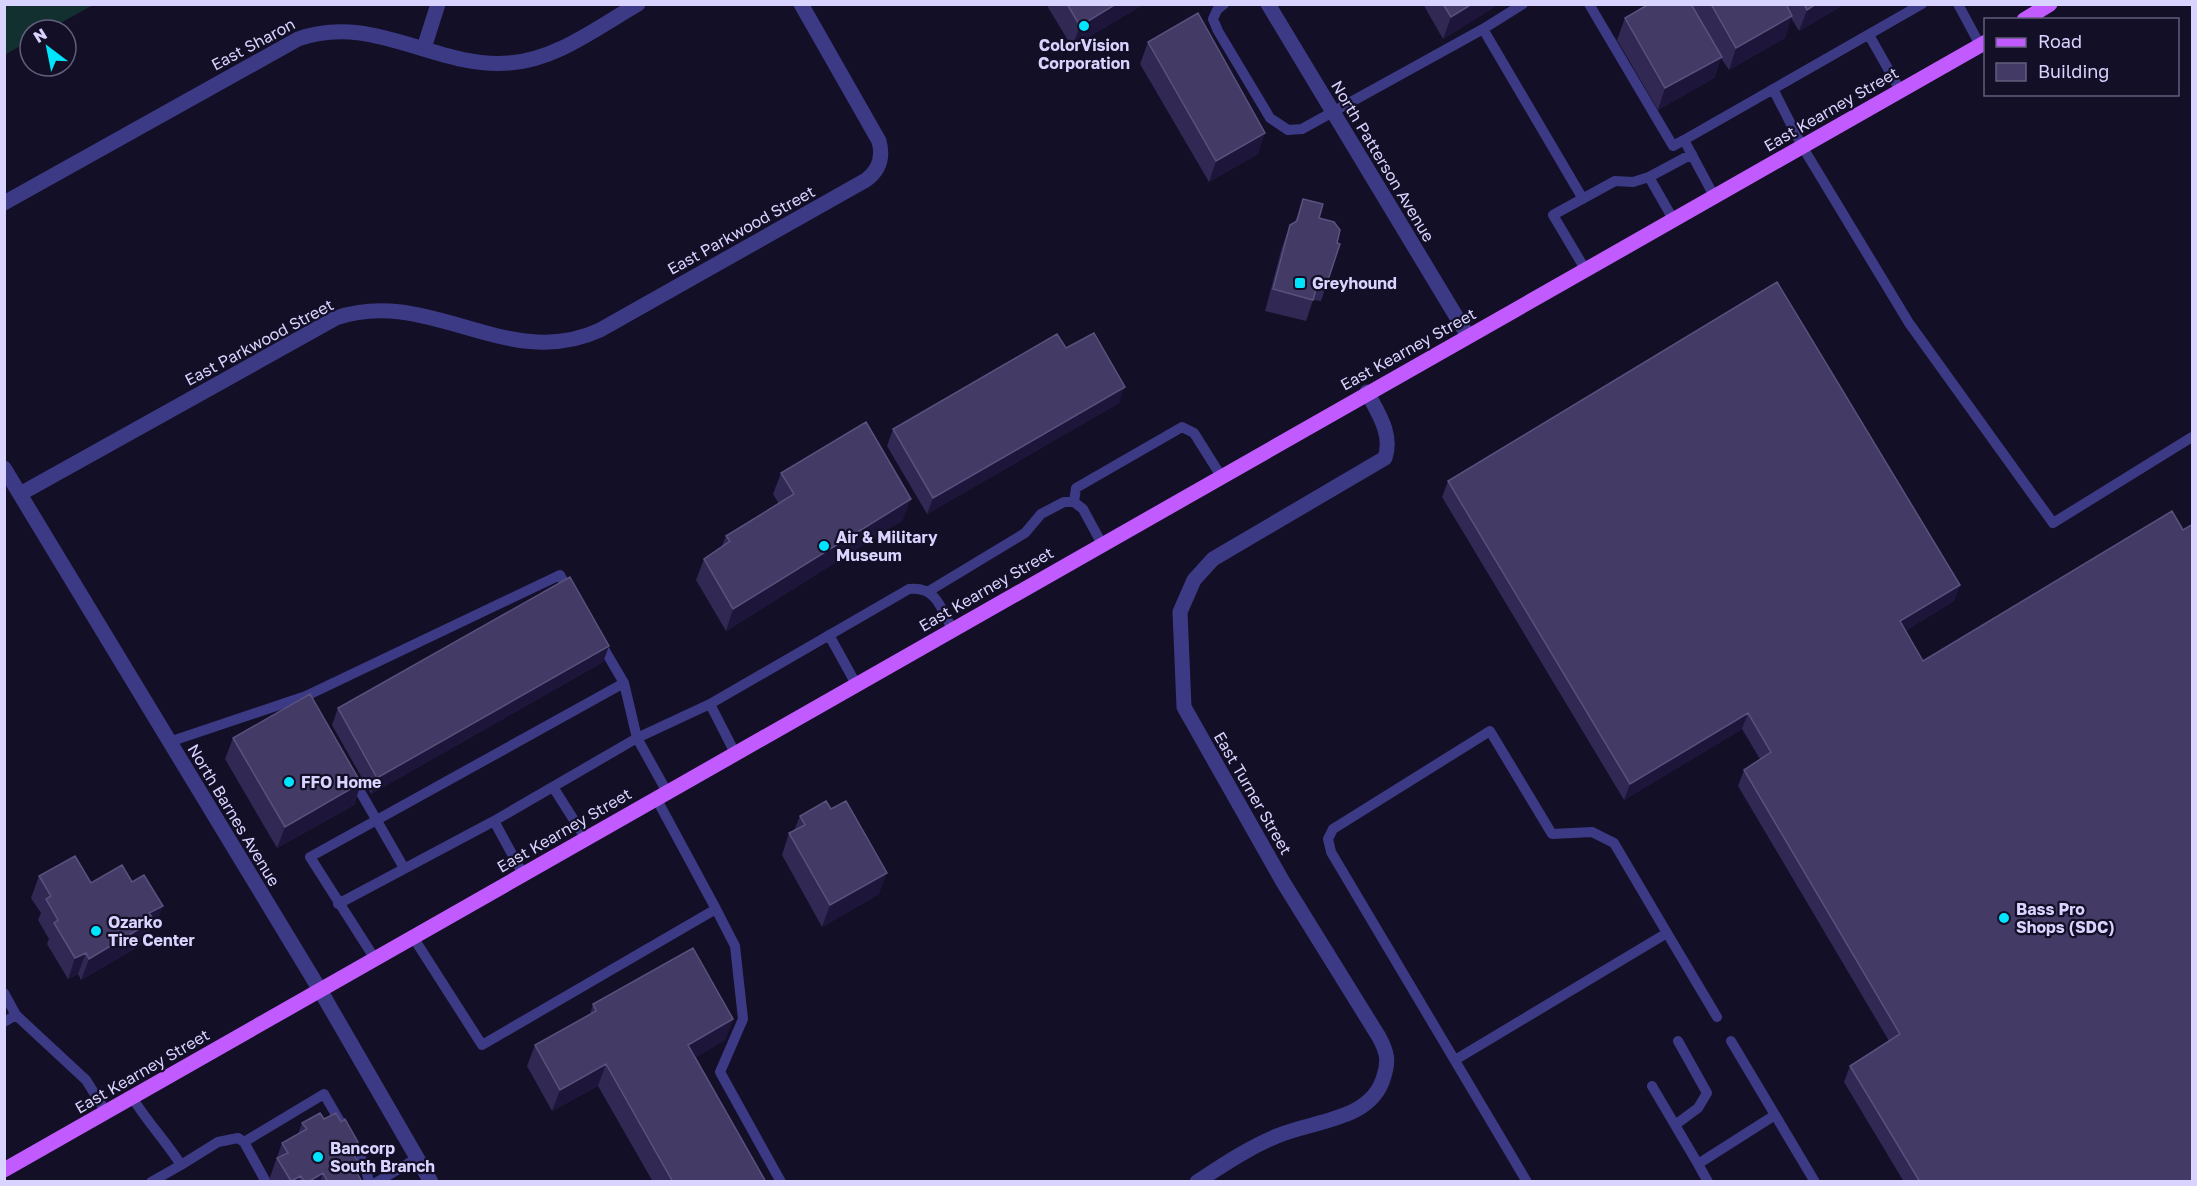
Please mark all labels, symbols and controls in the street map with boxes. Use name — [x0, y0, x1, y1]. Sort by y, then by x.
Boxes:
street label: East Sharon — [208, 14, 298, 74]
north arrow — [18, 18, 78, 78]
legend — [1984, 18, 2179, 96]
marker: ColorVision Corporation — [1077, 19, 1091, 33]
text: N — [30, 24, 51, 47]
text: Road — [2038, 30, 2082, 52]
place label: ColorVision Corporation — [1038, 35, 1130, 73]
text: Building — [2038, 60, 2109, 82]
street label: East Kearney Street — [1760, 62, 1902, 156]
street label: North Patterson Avenue — [1327, 77, 1439, 245]
street label: East Parkwood Street — [664, 181, 818, 279]
place label: Greyhound — [1312, 273, 1397, 293]
marker: Greyhound — [1293, 276, 1307, 290]
street label: East Parkwood Street — [181, 294, 337, 390]
street label: East Kearney Street — [1337, 303, 1479, 395]
place label: Air & Military Museum — [836, 527, 938, 565]
marker: Air & Military Museum — [817, 539, 831, 553]
street label: East Kearney Street — [915, 542, 1057, 636]
street label: East Turner Street — [1210, 728, 1296, 858]
street label: North Barnes Avenue — [184, 740, 284, 890]
place label: FFO Home — [301, 772, 382, 792]
marker: FFO Home — [282, 775, 296, 789]
street label: East Kearney Street — [493, 783, 635, 877]
place label: Bass Pro Shops (SDC) — [2016, 899, 2114, 937]
marker: Bass Pro Shops (SDC) — [1997, 911, 2011, 925]
place label: Ozarko Tire Center — [108, 912, 195, 950]
marker: Ozarko Tire Center — [89, 924, 103, 938]
street label: East Kearney Street — [71, 1024, 213, 1118]
place label: Bancorp South Branch — [330, 1138, 435, 1176]
marker: Bancorp South Branch — [311, 1150, 325, 1164]

